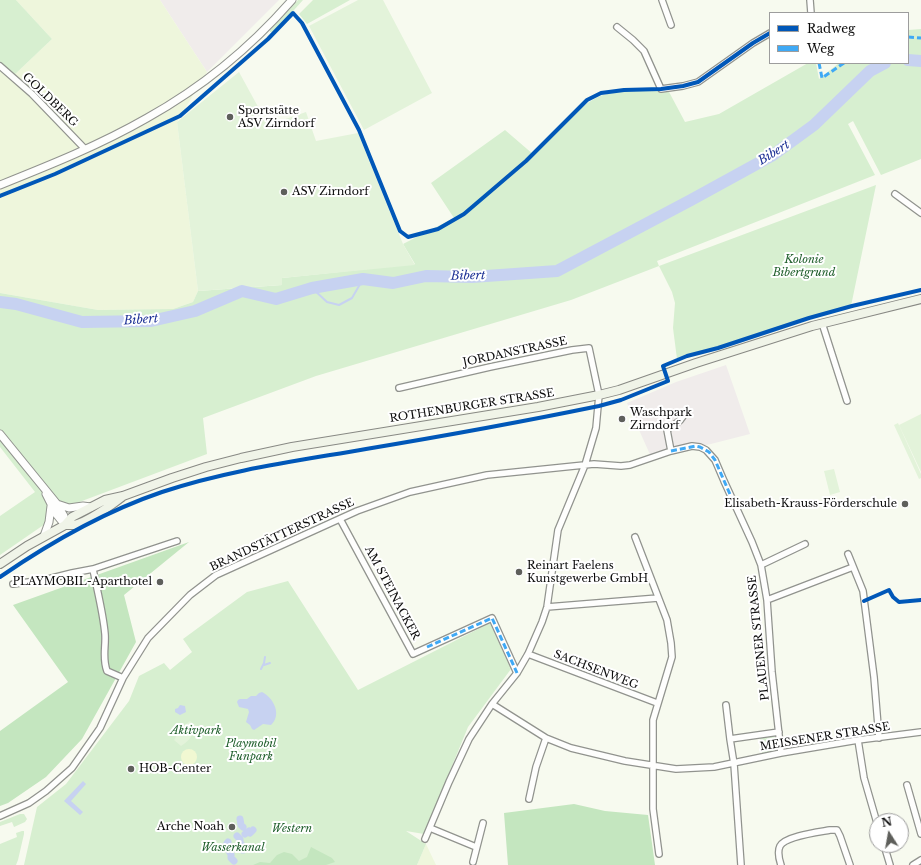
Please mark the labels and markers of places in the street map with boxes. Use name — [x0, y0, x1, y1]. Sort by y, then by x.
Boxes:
place label: Sportstätte ASV Zirndorf — [238, 104, 315, 130]
marker: Sportstätte ASV Zirndorf — [225, 112, 235, 122]
place label: ASV Zirndorf — [292, 185, 369, 199]
marker: ASV Zirndorf — [279, 187, 289, 197]
place label: Waschpark Zirndorf — [630, 406, 692, 432]
marker: Waschpark Zirndorf — [617, 414, 627, 424]
place label: Elisabeth-Krauss-Förderschule — [724, 497, 897, 511]
marker: Elisabeth-Krauss-Förderschule — [900, 499, 910, 509]
place label: Reinart Faelens Kunstgewerbe GmbH — [527, 559, 648, 585]
marker: Reinart Faelens Kunstgewerbe GmbH — [514, 567, 524, 577]
place label: PLAYMOBIL-Aparthotel — [12, 575, 152, 589]
marker: PLAYMOBIL-Aparthotel — [155, 577, 165, 587]
place label: HOB-Center — [139, 762, 211, 776]
marker: HOB-Center — [126, 764, 136, 774]
place label: Arche Noah — [157, 820, 224, 834]
marker: Arche Noah — [227, 822, 237, 832]

